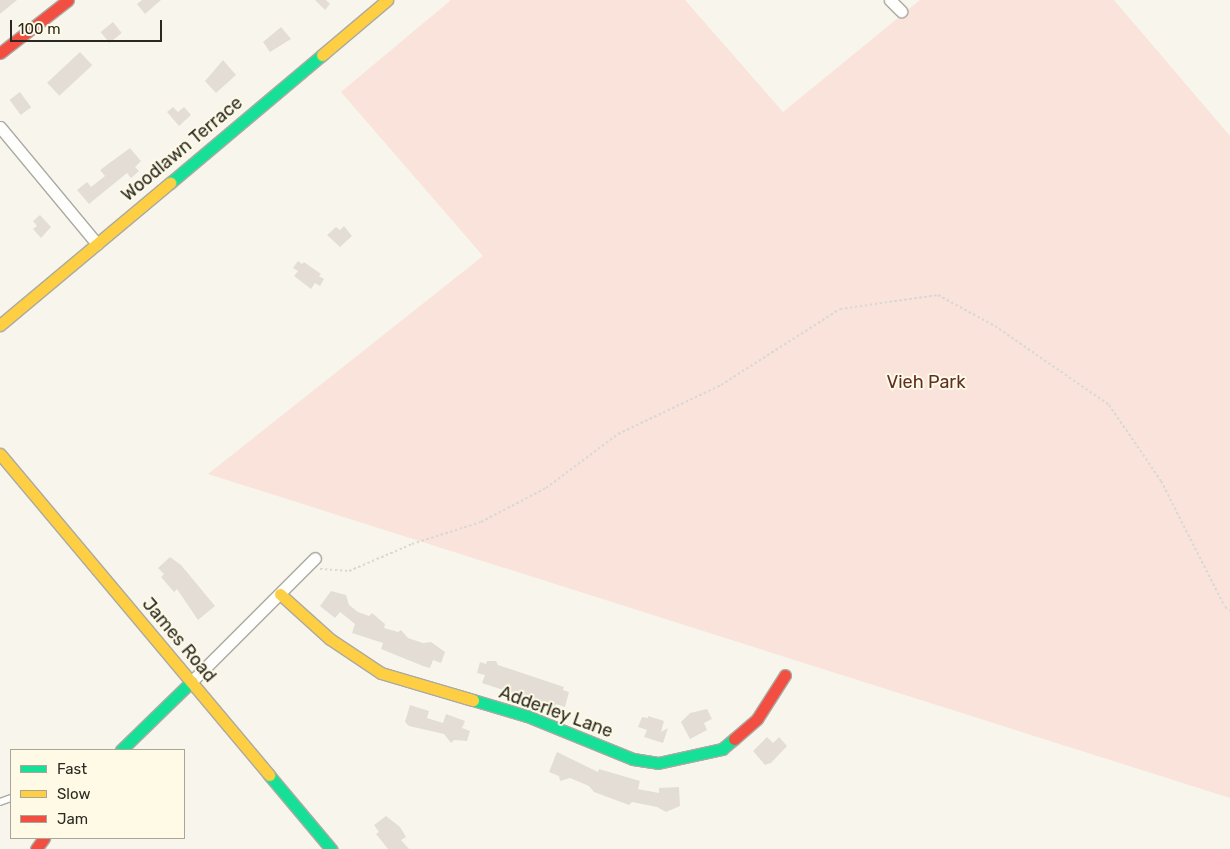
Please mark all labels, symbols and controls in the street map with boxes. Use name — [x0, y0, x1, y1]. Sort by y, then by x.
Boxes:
scale bar — [12, 10, 165, 42]
text: 100 m — [18, 20, 60, 38]
street label: Woodlawn Terrace — [117, 92, 247, 206]
park label: Vieh Park — [887, 371, 965, 393]
street label: James Road — [137, 593, 221, 687]
street label: Adderley Lane — [496, 681, 616, 743]
legend — [10, 749, 185, 839]
text: Fast — [57, 760, 87, 778]
text: Slow — [57, 785, 90, 803]
text: Jam — [57, 810, 88, 828]

